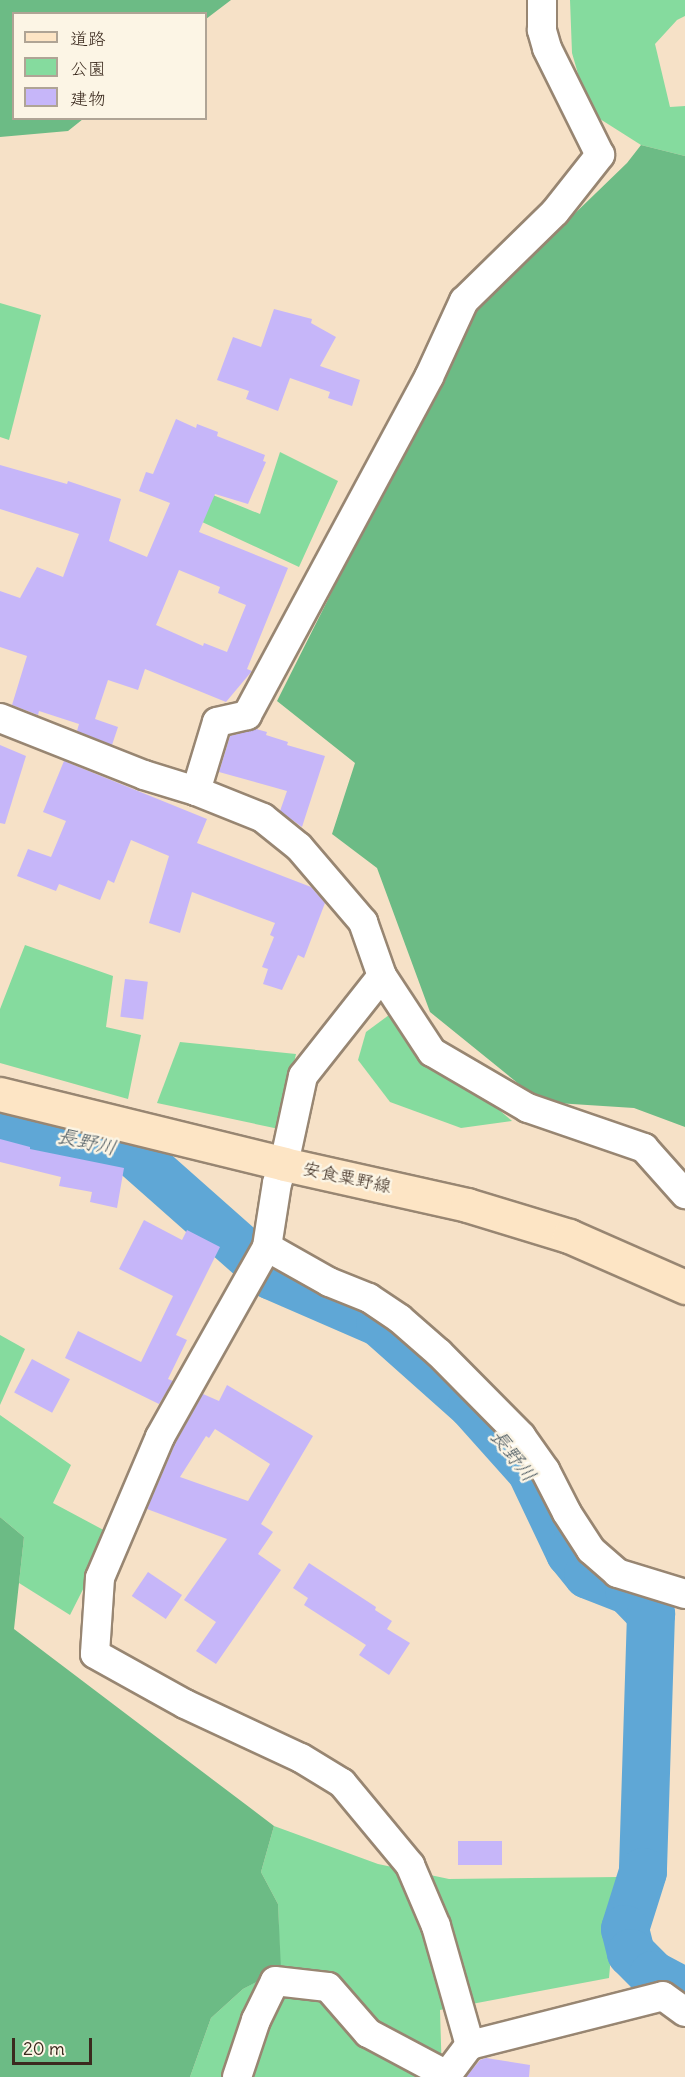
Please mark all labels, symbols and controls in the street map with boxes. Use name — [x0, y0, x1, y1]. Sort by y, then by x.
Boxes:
legend — [12, 12, 207, 120]
text: 道路 — [70, 27, 106, 50]
text: 公園 — [70, 57, 106, 80]
text: 建物 — [70, 87, 106, 110]
water label: 長野川 — [55, 1123, 119, 1159]
street label: 安食粟野線 — [301, 1158, 393, 1198]
water label: 長野川 — [486, 1424, 542, 1486]
scale bar — [15, 2026, 94, 2064]
text: 20 m — [23, 2037, 65, 2060]

